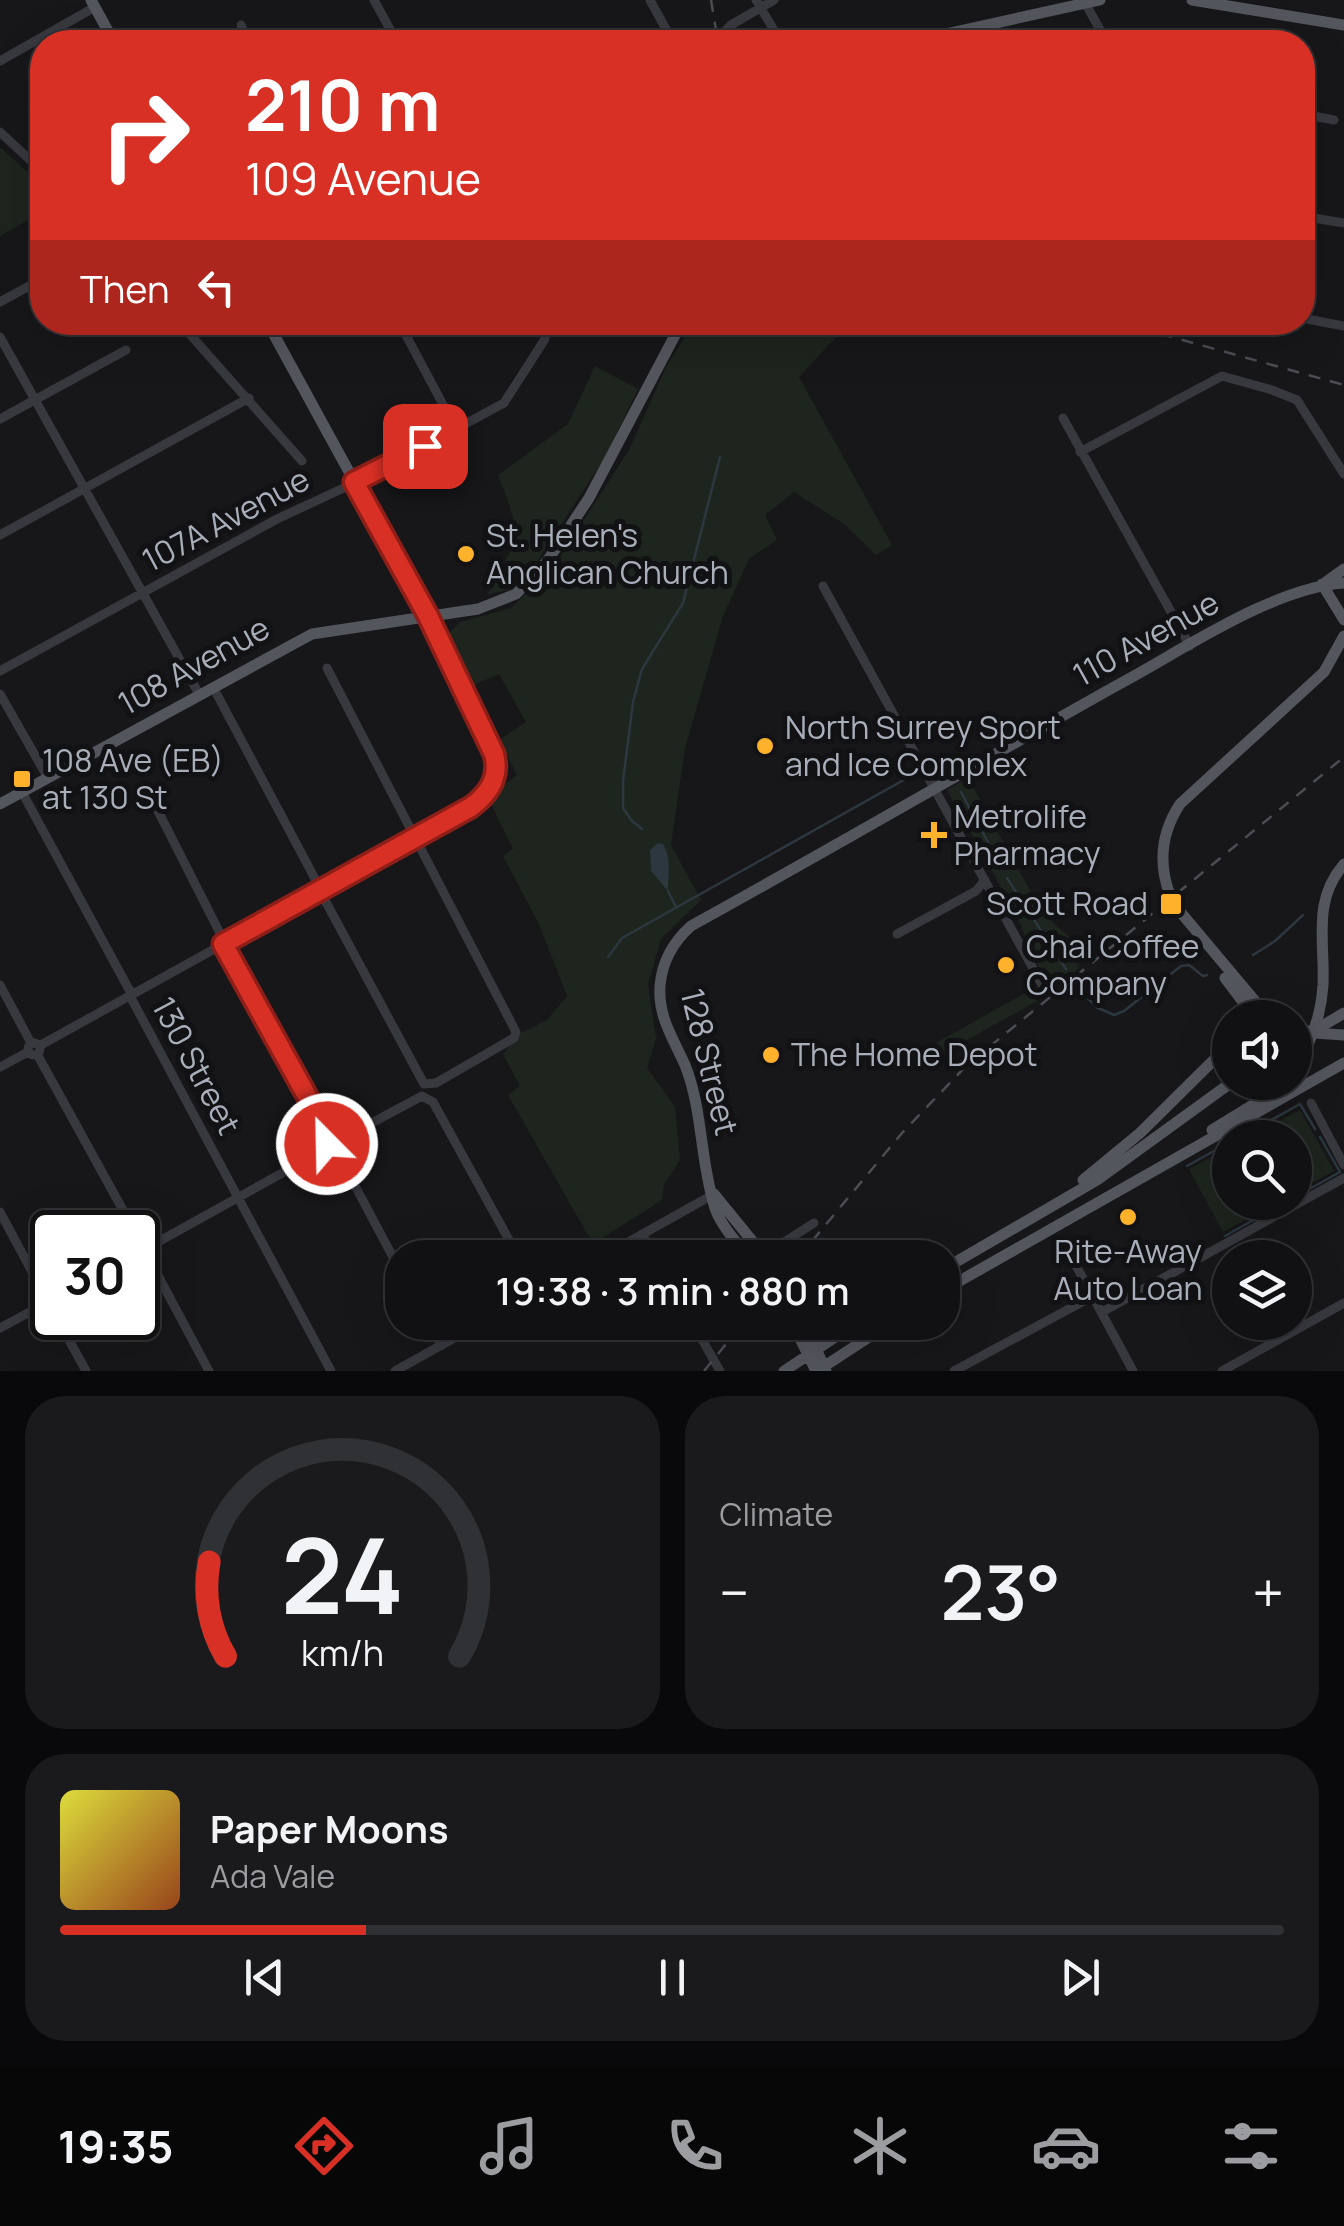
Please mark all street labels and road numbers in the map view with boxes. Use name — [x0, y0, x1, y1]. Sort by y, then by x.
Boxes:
street label: 107A Avenue — [134, 457, 317, 582]
street label: 110 Avenue — [1065, 580, 1226, 696]
street label: 108 Avenue — [110, 606, 277, 725]
street label: 128 Street — [671, 984, 749, 1140]
street label: 130 Street — [142, 989, 252, 1142]

